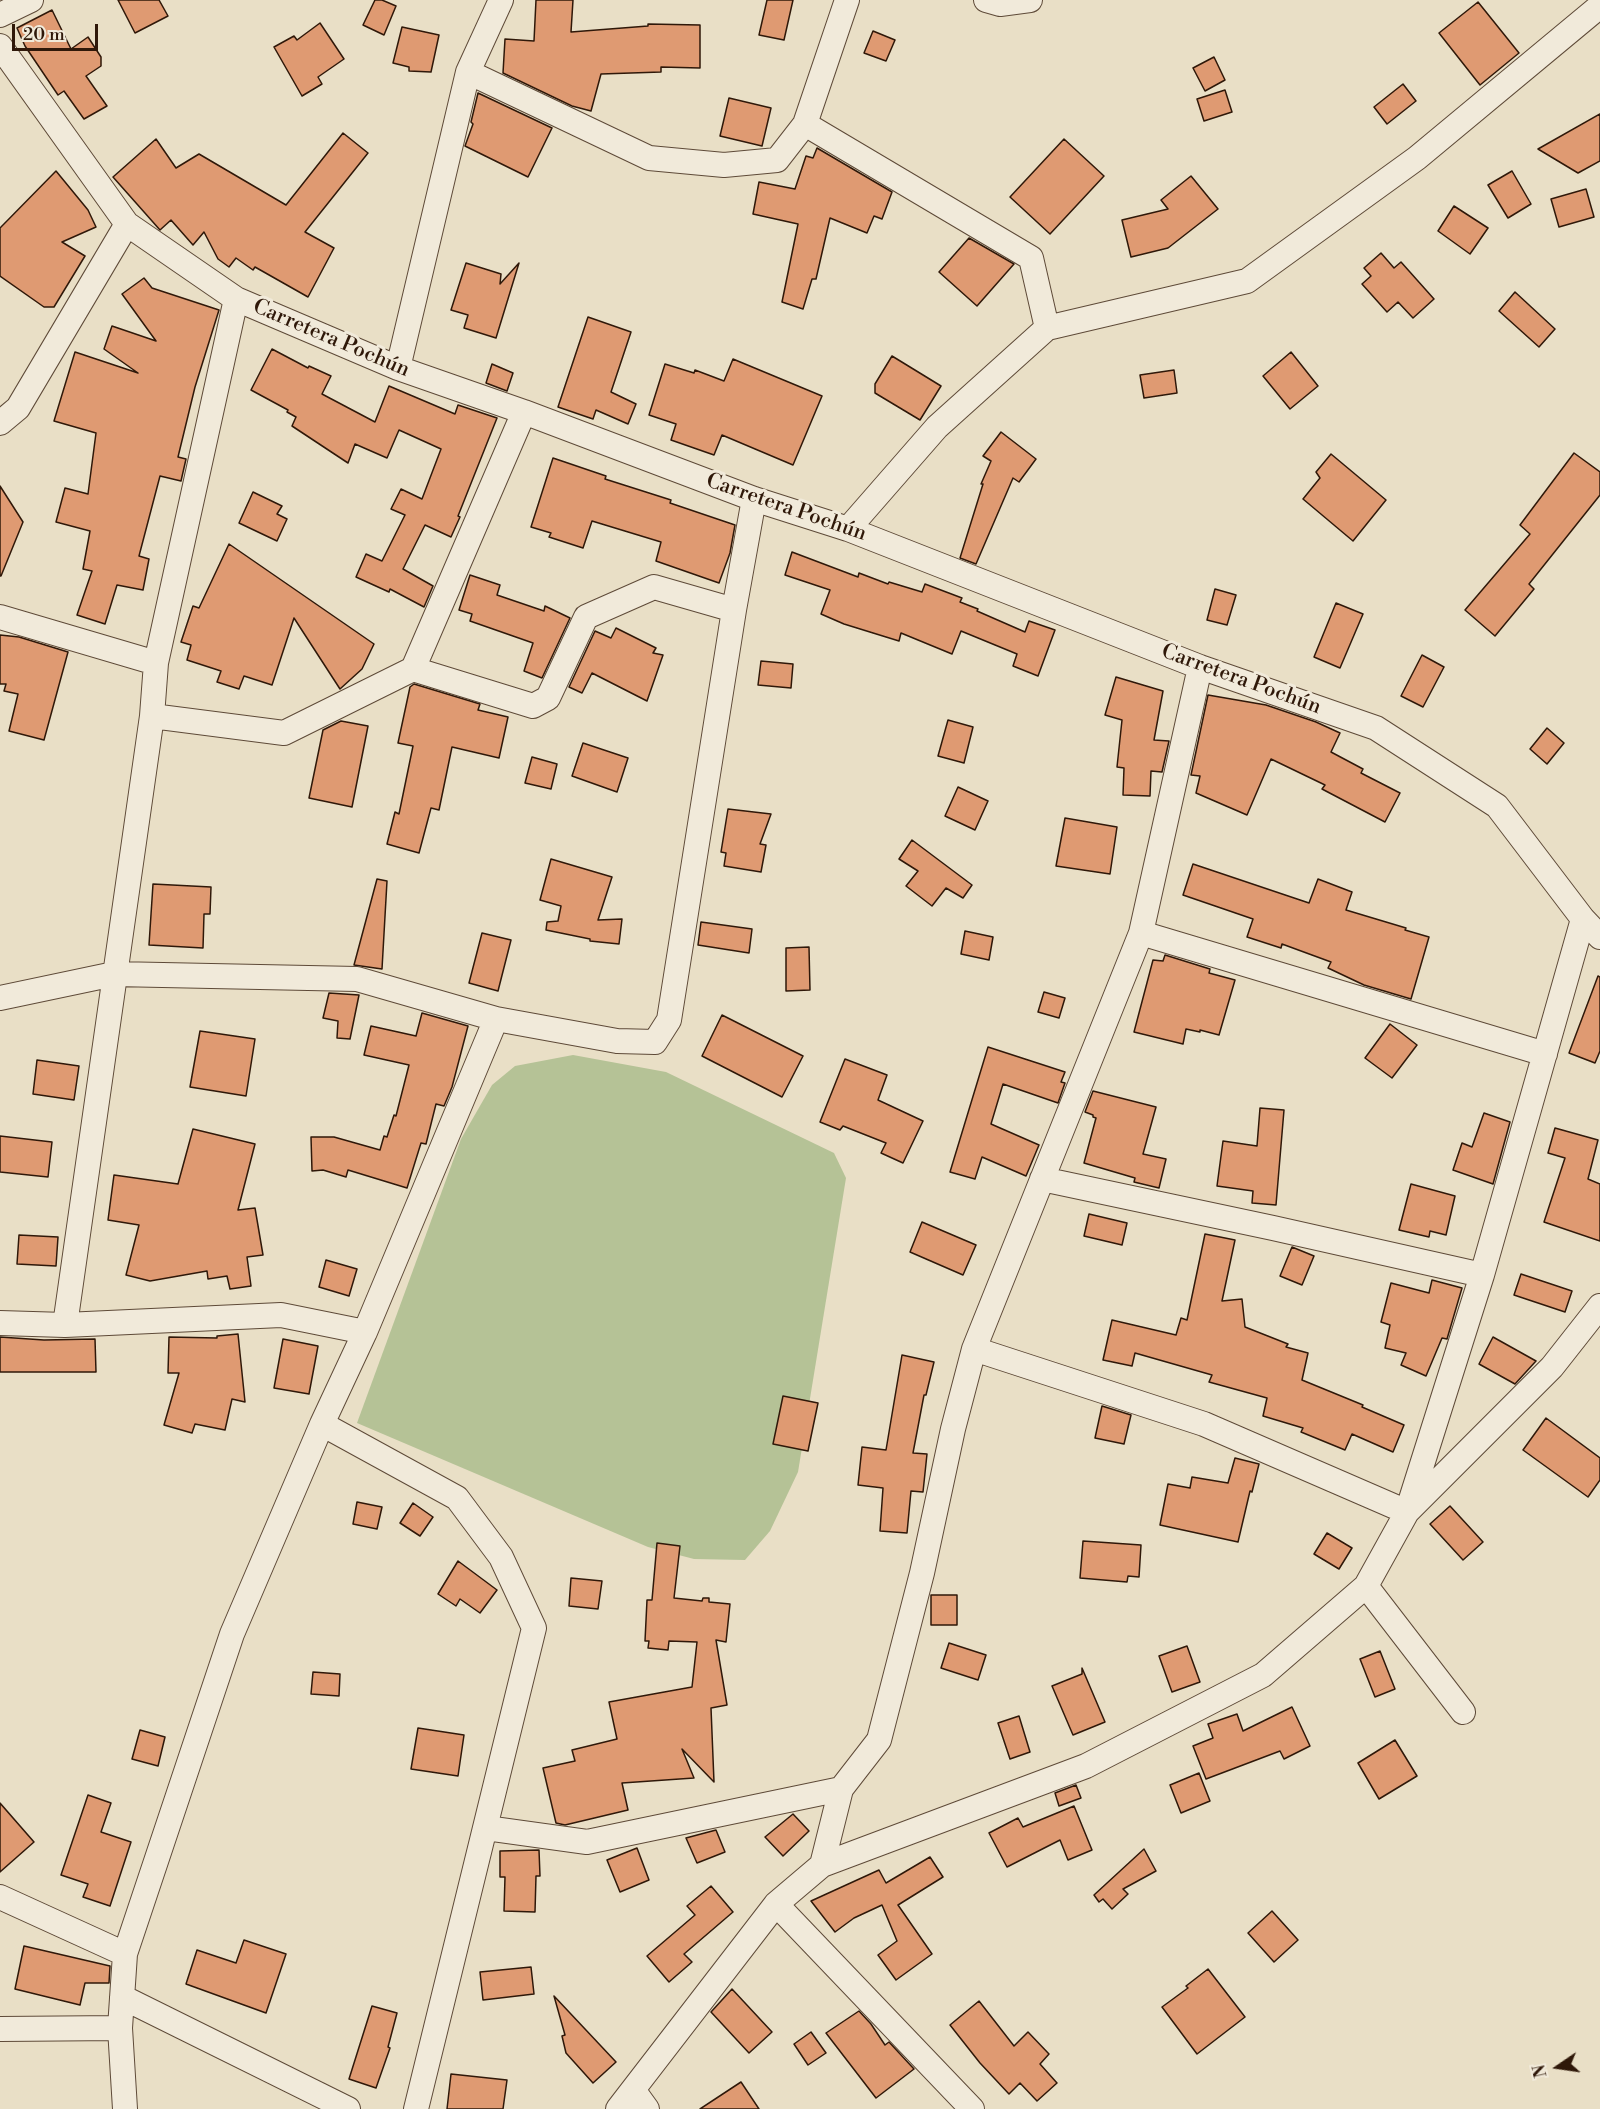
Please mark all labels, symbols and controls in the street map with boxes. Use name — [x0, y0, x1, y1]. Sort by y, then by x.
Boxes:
scale bar — [15, 12, 100, 50]
text: 20 m — [23, 23, 65, 46]
street label: Carretera Pochún — [249, 295, 413, 383]
street label: Carretera Pochún — [702, 469, 870, 547]
street label: Carretera Pochún — [1158, 639, 1324, 721]
north arrow — [1528, 2037, 1588, 2097]
text: N — [1529, 2063, 1552, 2079]

